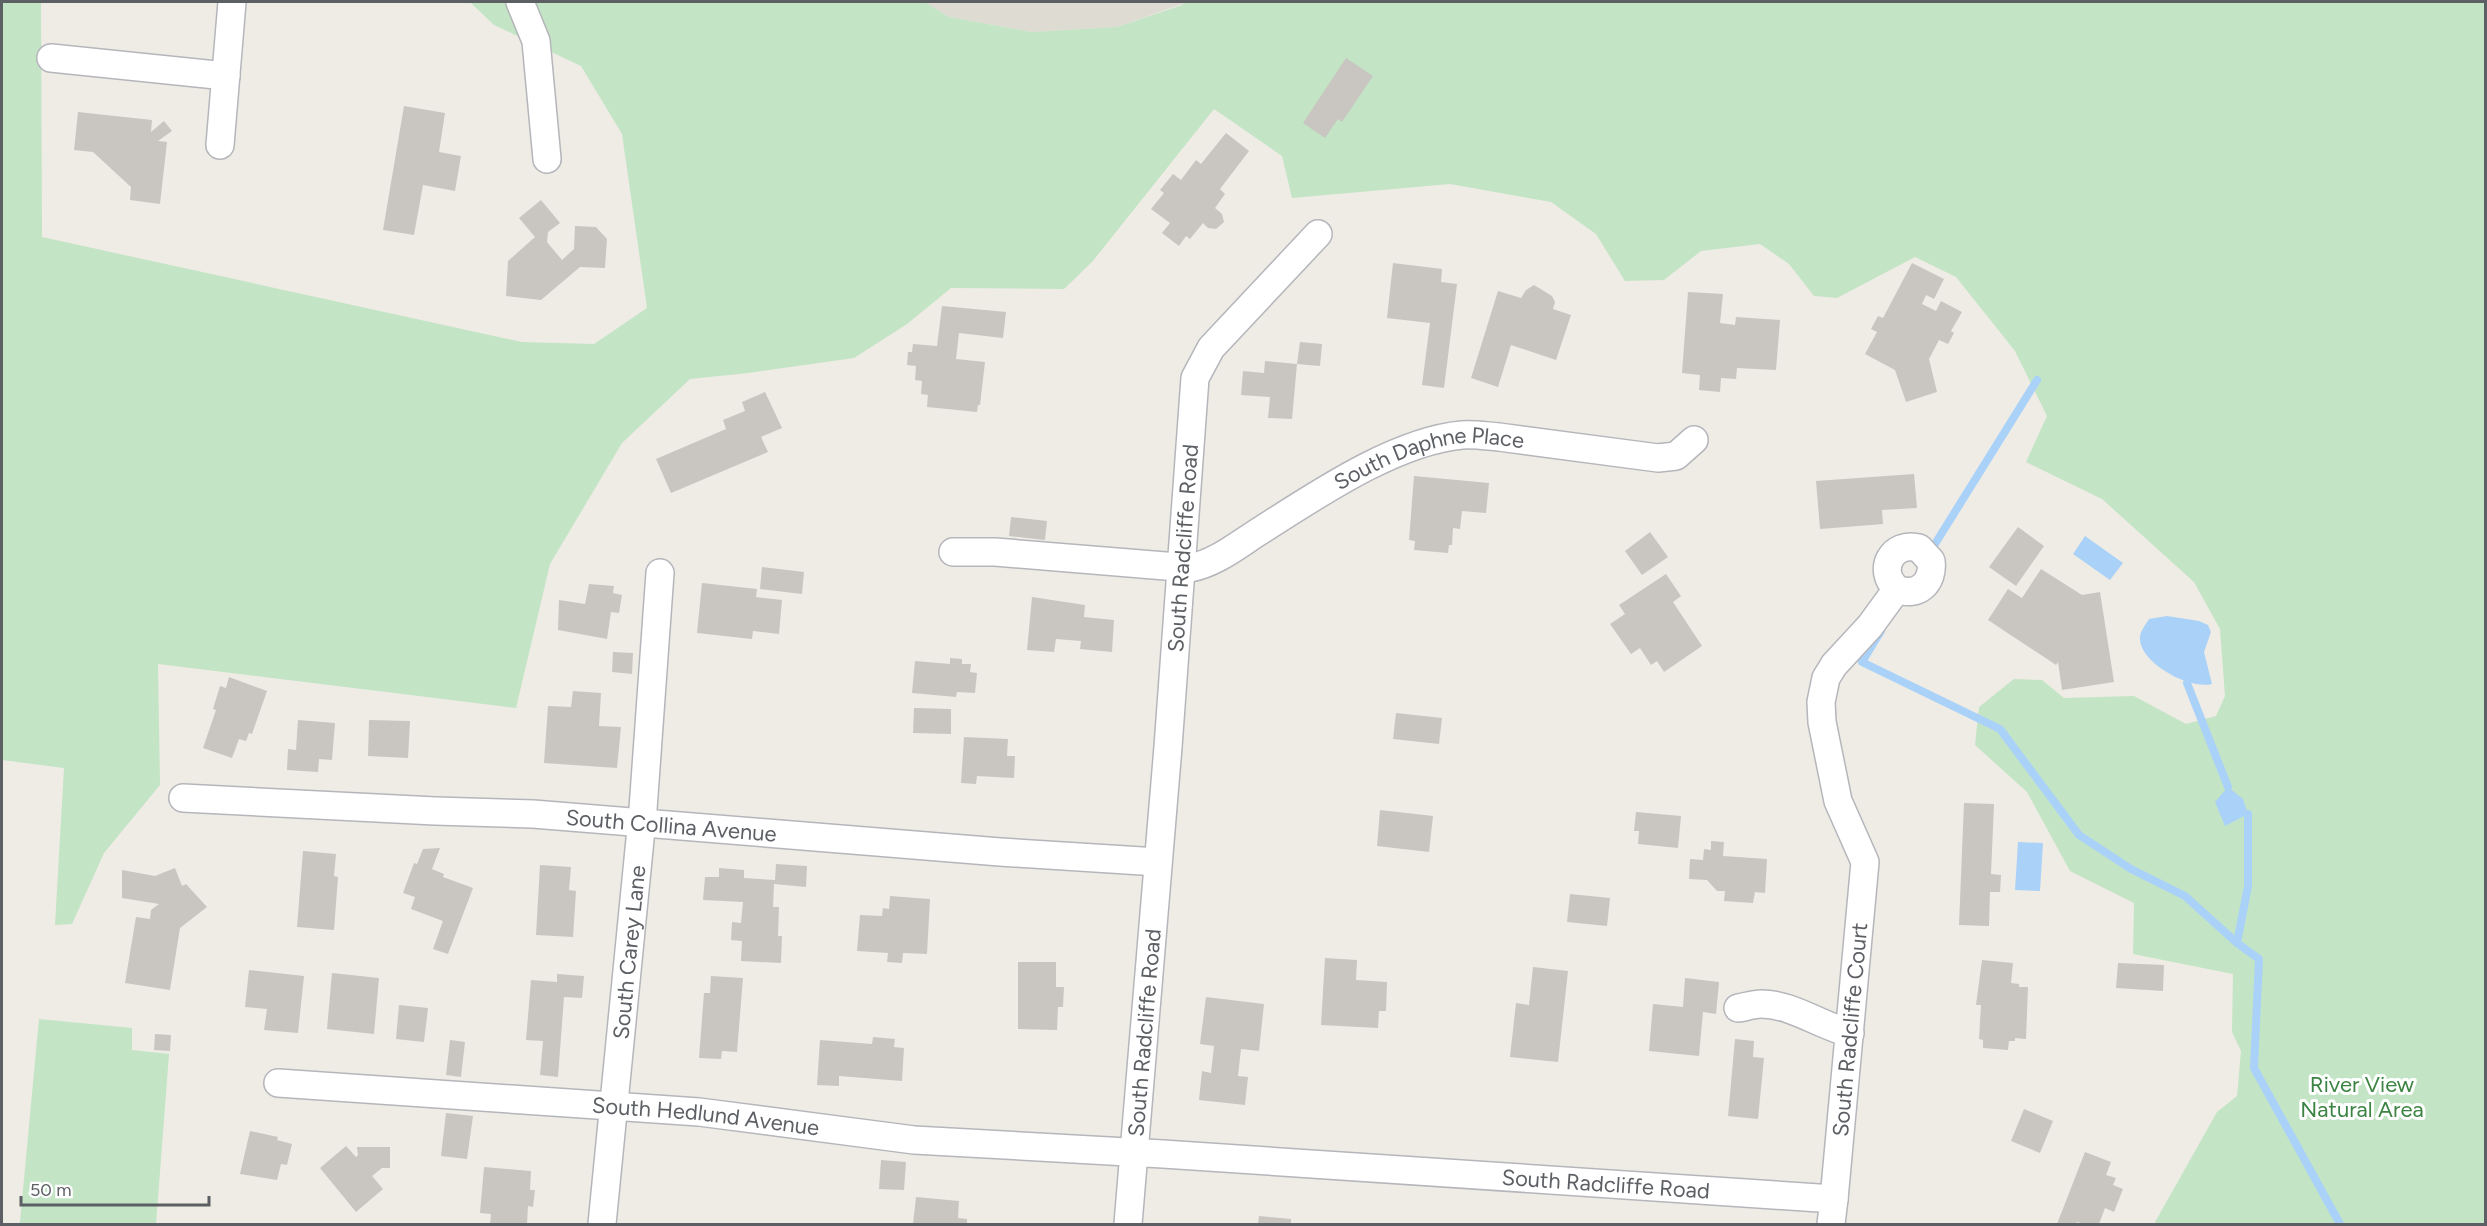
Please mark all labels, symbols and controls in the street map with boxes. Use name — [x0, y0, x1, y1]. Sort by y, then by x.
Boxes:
street label: South Daphne Place — [1329, 422, 1526, 496]
street label: South Radcliffe Road — [1162, 443, 1204, 653]
street label: South Collina Avenue — [565, 804, 778, 848]
street label: South Carey Lane — [607, 864, 651, 1041]
street label: South Radcliffe Court — [1827, 922, 1873, 1138]
street label: South Radcliffe Road — [1122, 928, 1167, 1138]
park label: River View Natural Area — [2300, 1071, 2424, 1123]
street label: South Hedlund Avenue — [591, 1092, 821, 1142]
street label: South Radcliffe Road — [1501, 1164, 1711, 1205]
scale bar — [21, 1169, 208, 1207]
text: 50 m — [30, 1179, 72, 1201]

